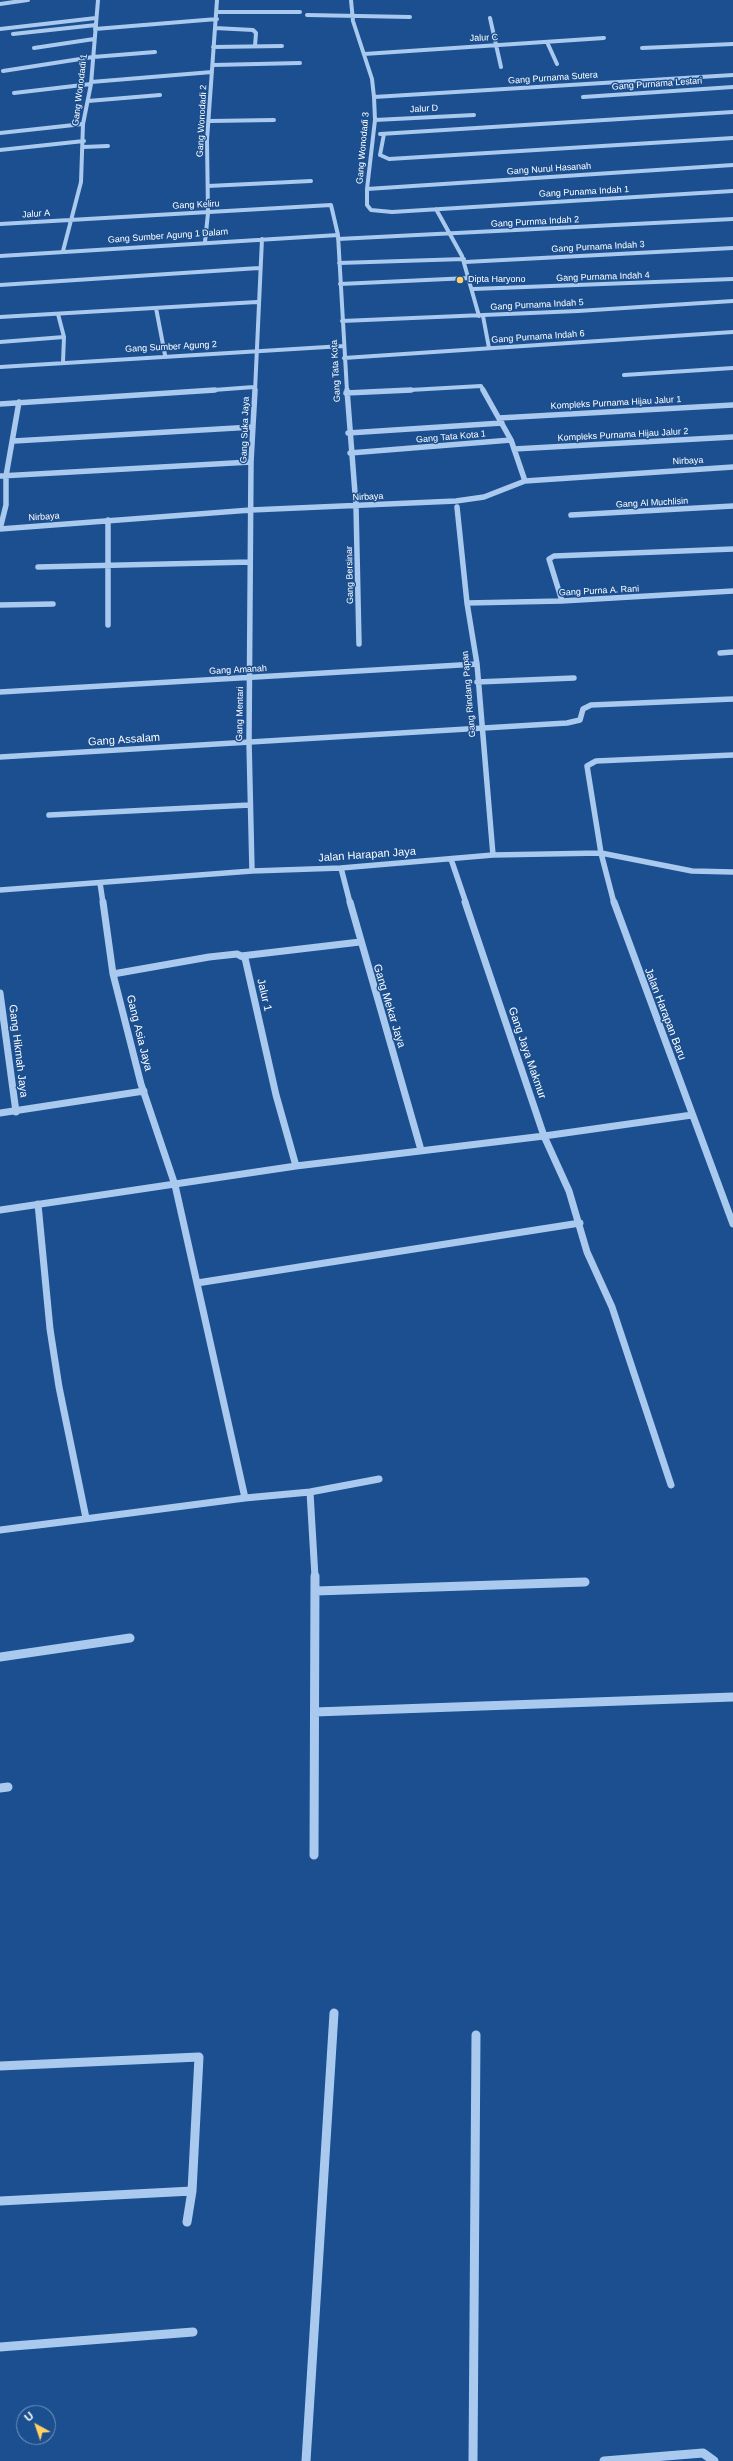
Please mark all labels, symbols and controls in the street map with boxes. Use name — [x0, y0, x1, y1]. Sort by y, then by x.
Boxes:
street label: Jalur C — [470, 32, 498, 44]
street label: Gang Wonodadi 1 — [70, 53, 90, 127]
street label: Gang Purnama Sutera — [508, 69, 598, 87]
street label: Gang Purnama Lestari — [611, 75, 703, 93]
street label: Gang Wonodadi 2 — [195, 85, 209, 157]
street label: Jalur D — [409, 103, 439, 115]
street label: Gang Wonodadi 3 — [354, 111, 372, 185]
street label: Gang Nurul Hasanah — [506, 161, 592, 177]
street label: Gang Punama Indah 1 — [538, 184, 630, 200]
street label: Gang Keliru — [172, 198, 220, 212]
street label: Jalur A — [22, 208, 50, 220]
street label: Gang Purnma Indah 2 — [490, 214, 580, 230]
street label: Gang Sumber Agung 1 Dalam — [107, 226, 229, 246]
street label: Gang Purnama Indah 3 — [551, 239, 645, 255]
street label: Gang Purnama Indah 4 — [556, 270, 650, 284]
marker: Dipta Haryono — [455, 275, 465, 285]
place label: Dipta Haryono — [468, 275, 526, 285]
street label: Gang Purnama Indah 5 — [490, 297, 584, 313]
street label: Gang Purnama Indah 6 — [491, 328, 585, 346]
street label: Gang Sumber Agung 2 — [125, 339, 217, 355]
street label: Gang Tata Kota — [329, 339, 343, 403]
street label: Kompleks Purnama Hijau Jalur 1 — [550, 394, 682, 412]
street label: Gang Suka Jaya — [238, 397, 252, 463]
street label: Kompleks Purnama Hijau Jalur 2 — [557, 426, 689, 444]
street label: Gang Tata Kota 1 — [416, 429, 486, 445]
street label: Nirbaya — [672, 455, 704, 467]
street label: Nirbaya — [352, 491, 384, 503]
street label: Gang Al Muchlisin — [616, 496, 688, 510]
street label: Nirbaya — [28, 511, 60, 523]
street label: Gang Bersinar — [344, 546, 356, 604]
street label: Gang Purna A. Rani — [558, 583, 640, 599]
street label: Gang Rindang Papan — [460, 650, 478, 738]
street label: Gang Amanah — [209, 663, 267, 677]
street label: Gang Mentari — [234, 687, 246, 741]
street label: Gang Assalam — [88, 731, 160, 749]
street label: Jalan Harapan Jaya — [318, 845, 416, 865]
street label: Gang Mekar Jaya — [370, 963, 408, 1049]
street label: Jalan Harapan Baru — [641, 966, 689, 1062]
street label: Jalur 1 — [254, 977, 274, 1013]
street label: Gang Asia Jaya — [123, 994, 155, 1072]
street label: Gang Hikmah Jaya — [6, 1004, 30, 1098]
street label: Gang Jaya Makmur — [505, 1005, 549, 1101]
north arrow — [16, 2405, 56, 2445]
text: U — [22, 2409, 36, 2424]

